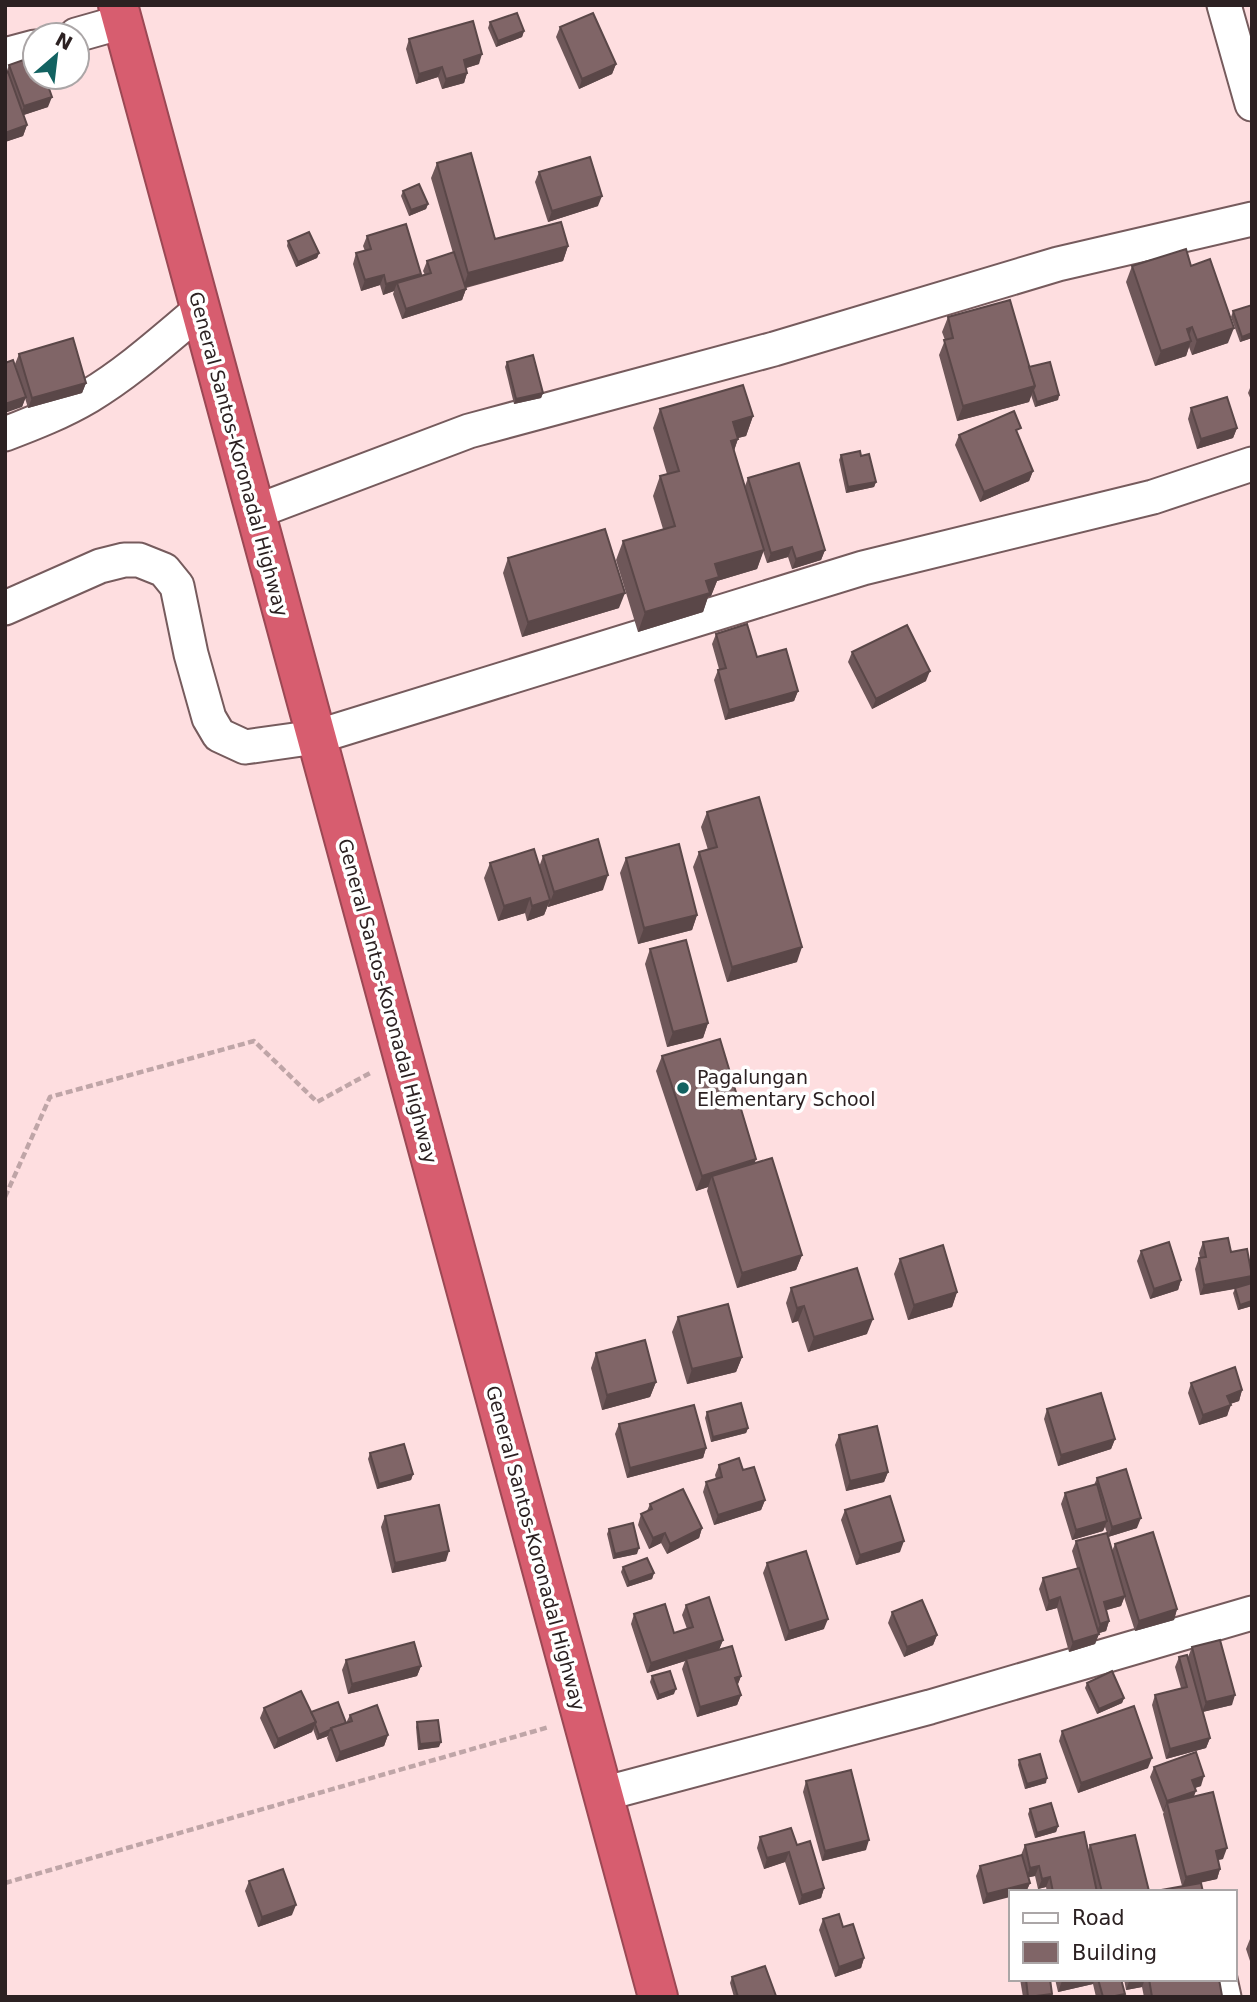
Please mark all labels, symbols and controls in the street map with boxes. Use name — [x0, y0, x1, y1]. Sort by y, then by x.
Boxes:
north arrow — [21, 21, 91, 91]
text: N — [52, 28, 76, 54]
street label: General Santos-Koronadal Highway — [185, 289, 293, 619]
street label: General Santos-Koronadal Highway — [334, 836, 442, 1166]
place label: Pagalungan Elementary School — [697, 1066, 875, 1110]
marker: Pagalungan Elementary School — [675, 1080, 691, 1096]
street label: General Santos-Koronadal Highway — [482, 1383, 590, 1713]
legend — [1009, 1890, 1236, 1981]
text: Road — [1072, 1906, 1125, 1930]
text: Building — [1072, 1941, 1157, 1965]

